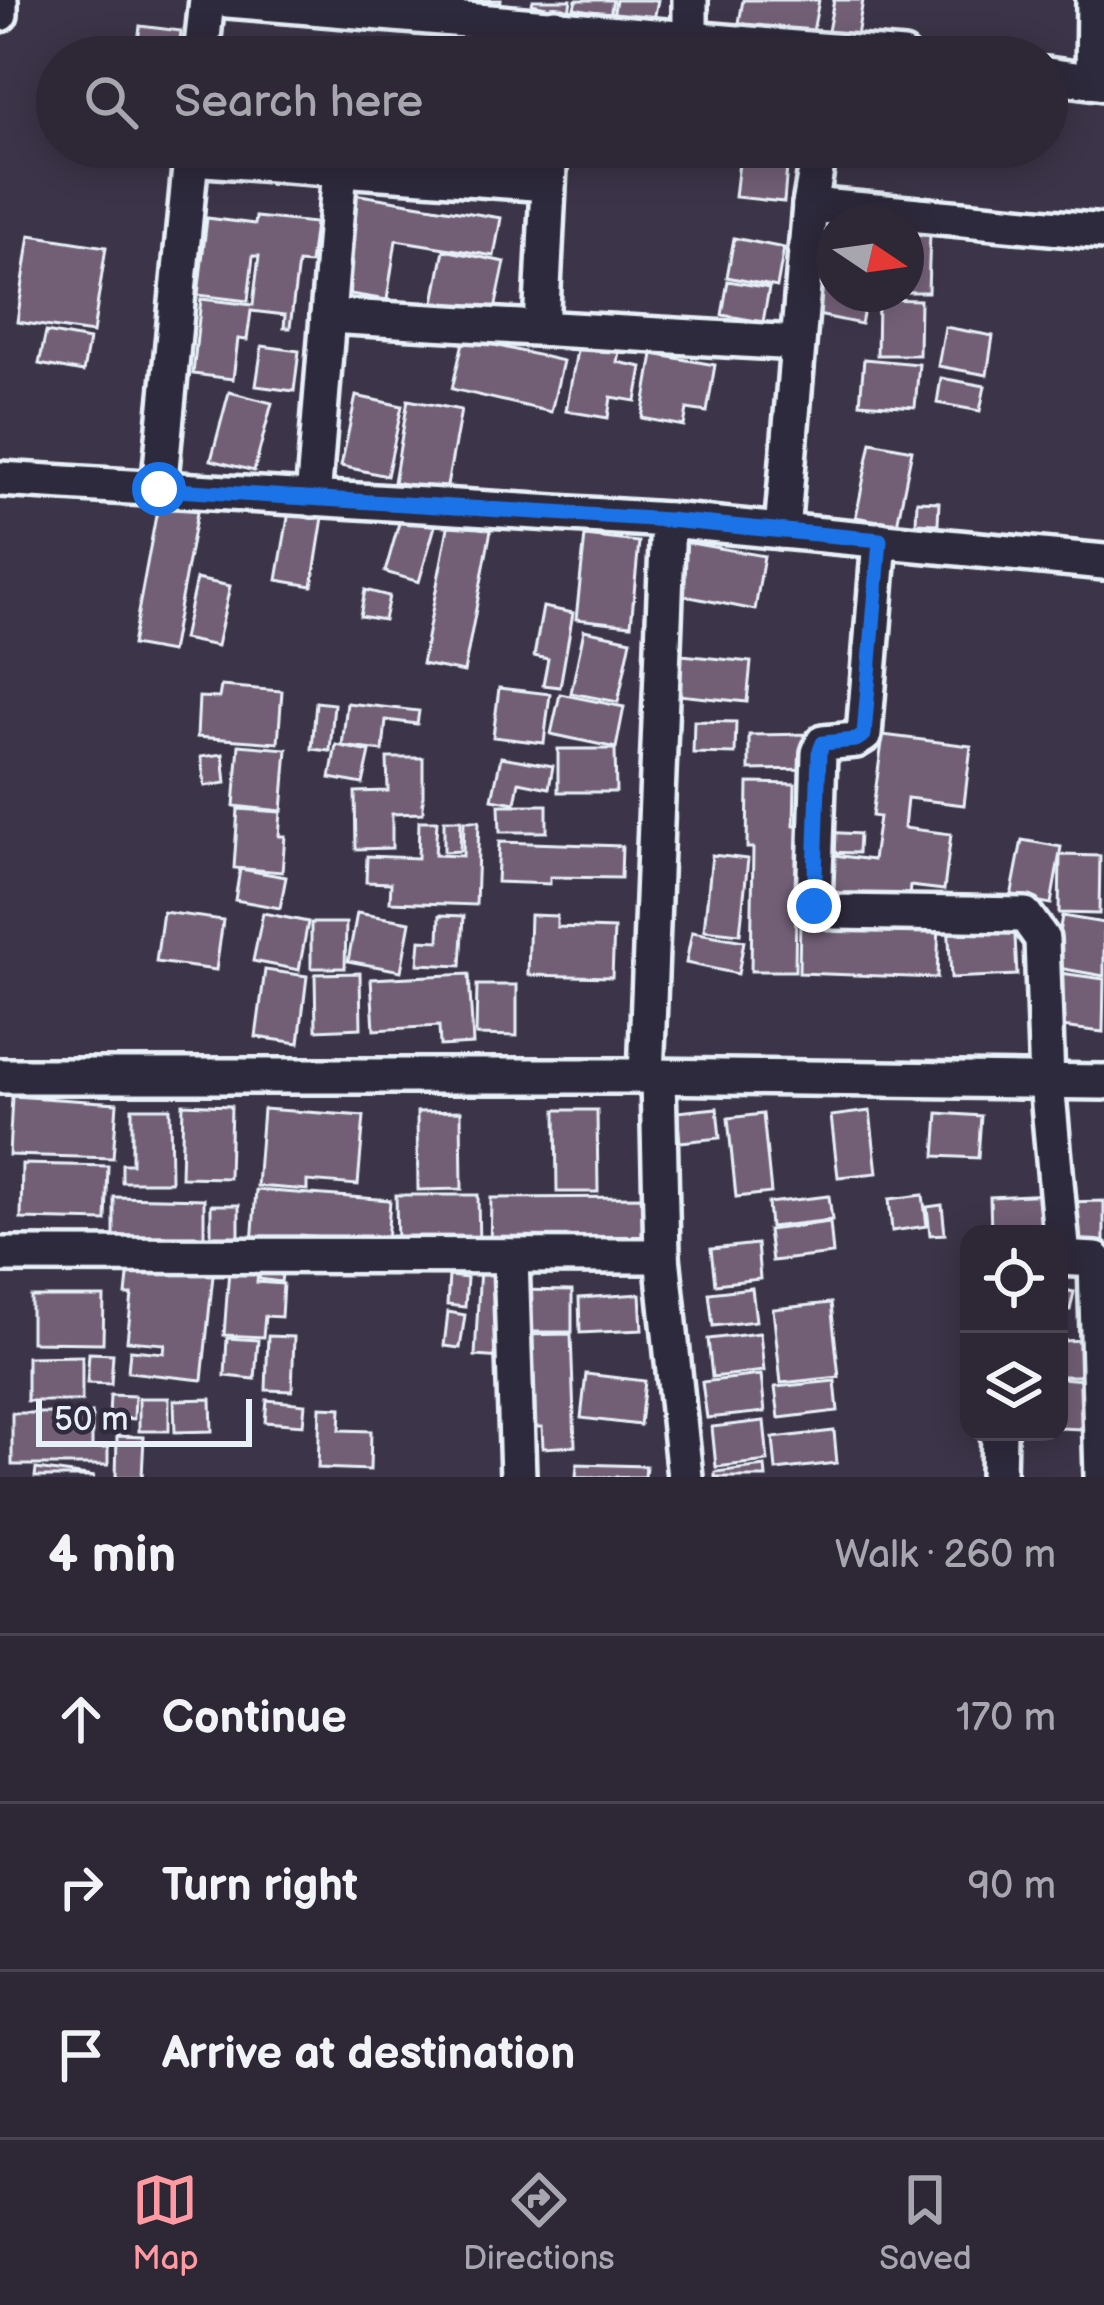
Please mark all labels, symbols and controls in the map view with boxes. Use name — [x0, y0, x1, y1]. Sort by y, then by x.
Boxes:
search box — [36, 36, 1068, 168]
icon: search — [78, 69, 144, 135]
text: Search here — [174, 75, 423, 130]
north arrow — [816, 204, 924, 312]
route start — [132, 462, 186, 516]
route end — [787, 879, 841, 933]
map controls — [960, 1225, 1068, 1441]
button: locate — [960, 1225, 1068, 1333]
button: layers — [960, 1333, 1068, 1441]
scale bar — [36, 1393, 252, 1446]
text: 50 m — [54, 1400, 129, 1440]
text: 4 min — [48, 1525, 176, 1586]
text: Walk · 260 m — [835, 1532, 1056, 1579]
icon: ahead — [48, 1686, 114, 1752]
text: Continue — [162, 1691, 347, 1746]
text: 170 m — [956, 1695, 1056, 1742]
icon: right — [48, 1854, 114, 1920]
text: Turn right — [162, 1859, 358, 1914]
text: 90 m — [968, 1863, 1056, 1910]
icon: arrive — [48, 2022, 114, 2088]
text: Arrive at destination — [162, 2027, 575, 2082]
tab: Map — [132, 2167, 199, 2279]
tab: Directions — [463, 2167, 615, 2279]
tab: Saved — [879, 2167, 972, 2279]

